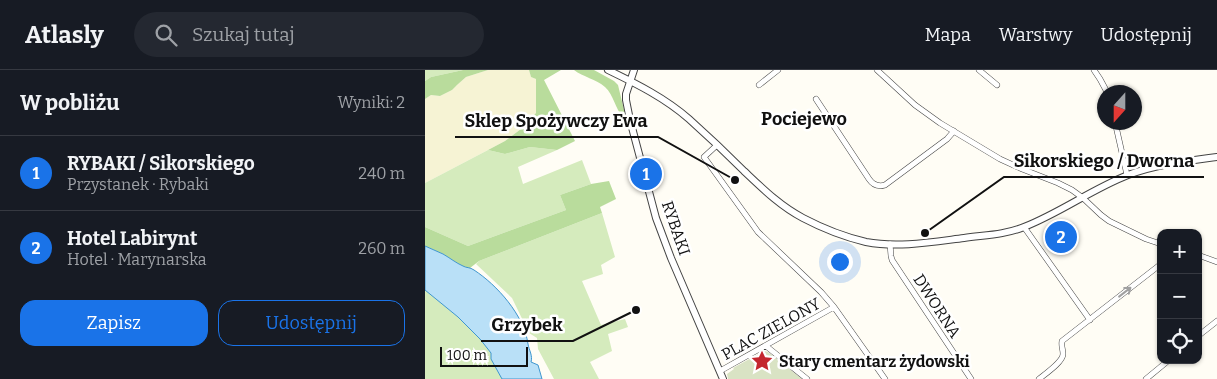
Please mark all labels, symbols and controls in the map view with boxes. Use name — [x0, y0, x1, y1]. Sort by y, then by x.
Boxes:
search box — [134, 12, 484, 57]
text: Atlasly — [25, 21, 104, 49]
icon: search — [152, 21, 180, 49]
text: Szukaj tutaj — [192, 23, 295, 46]
text: Mapa — [925, 24, 971, 46]
text: Warstwy — [999, 24, 1073, 46]
text: Udostępnij — [1101, 24, 1192, 46]
north arrow — [1097, 85, 1142, 130]
text: W pobliżu — [20, 90, 120, 116]
text: Wyniki: 2 — [338, 93, 405, 112]
callout: Sklep Spożywczy Ewa — [455, 104, 658, 137]
district label: Pociejewo — [761, 108, 847, 130]
text: Sklep Spożywczy Ewa — [464, 110, 648, 132]
callout: Sikorskiego / Dworna — [1004, 144, 1204, 177]
text: Sikorskiego / Dworna — [1014, 150, 1194, 172]
text: RYBAKI / Sikorskiego — [67, 152, 255, 175]
pin: 1 — [630, 155, 662, 193]
text: 1 — [33, 164, 39, 183]
text: 240 m — [358, 164, 405, 183]
text: Przystanek · Rybaki — [67, 175, 209, 194]
street label: RYBAKI — [658, 198, 694, 258]
pin: 2 — [1045, 218, 1077, 256]
text: Hotel Labirynt — [67, 227, 198, 250]
map controls — [1157, 229, 1202, 364]
button: + — [1157, 229, 1202, 274]
text: 2 — [31, 239, 41, 258]
text: 260 m — [358, 239, 405, 258]
your location — [827, 249, 853, 275]
text: Hotel · Marynarska — [67, 250, 207, 269]
street label: DWORNA — [909, 270, 965, 342]
button: − — [1157, 274, 1202, 319]
one-way arrow — [1118, 287, 1132, 297]
street label: PLAC ZIELONY — [718, 294, 824, 364]
button: Zapisz — [20, 300, 208, 346]
button: Udostępnij — [218, 300, 405, 346]
callout: Grzybek — [481, 308, 573, 341]
text: Grzybek — [491, 314, 563, 336]
button: locate — [1157, 319, 1202, 364]
scale bar — [440, 344, 527, 367]
text: 100 m — [447, 347, 487, 364]
place icon: Stary cmentarz żydowski — [749, 348, 775, 374]
place label: Stary cmentarz żydowski — [779, 352, 970, 371]

